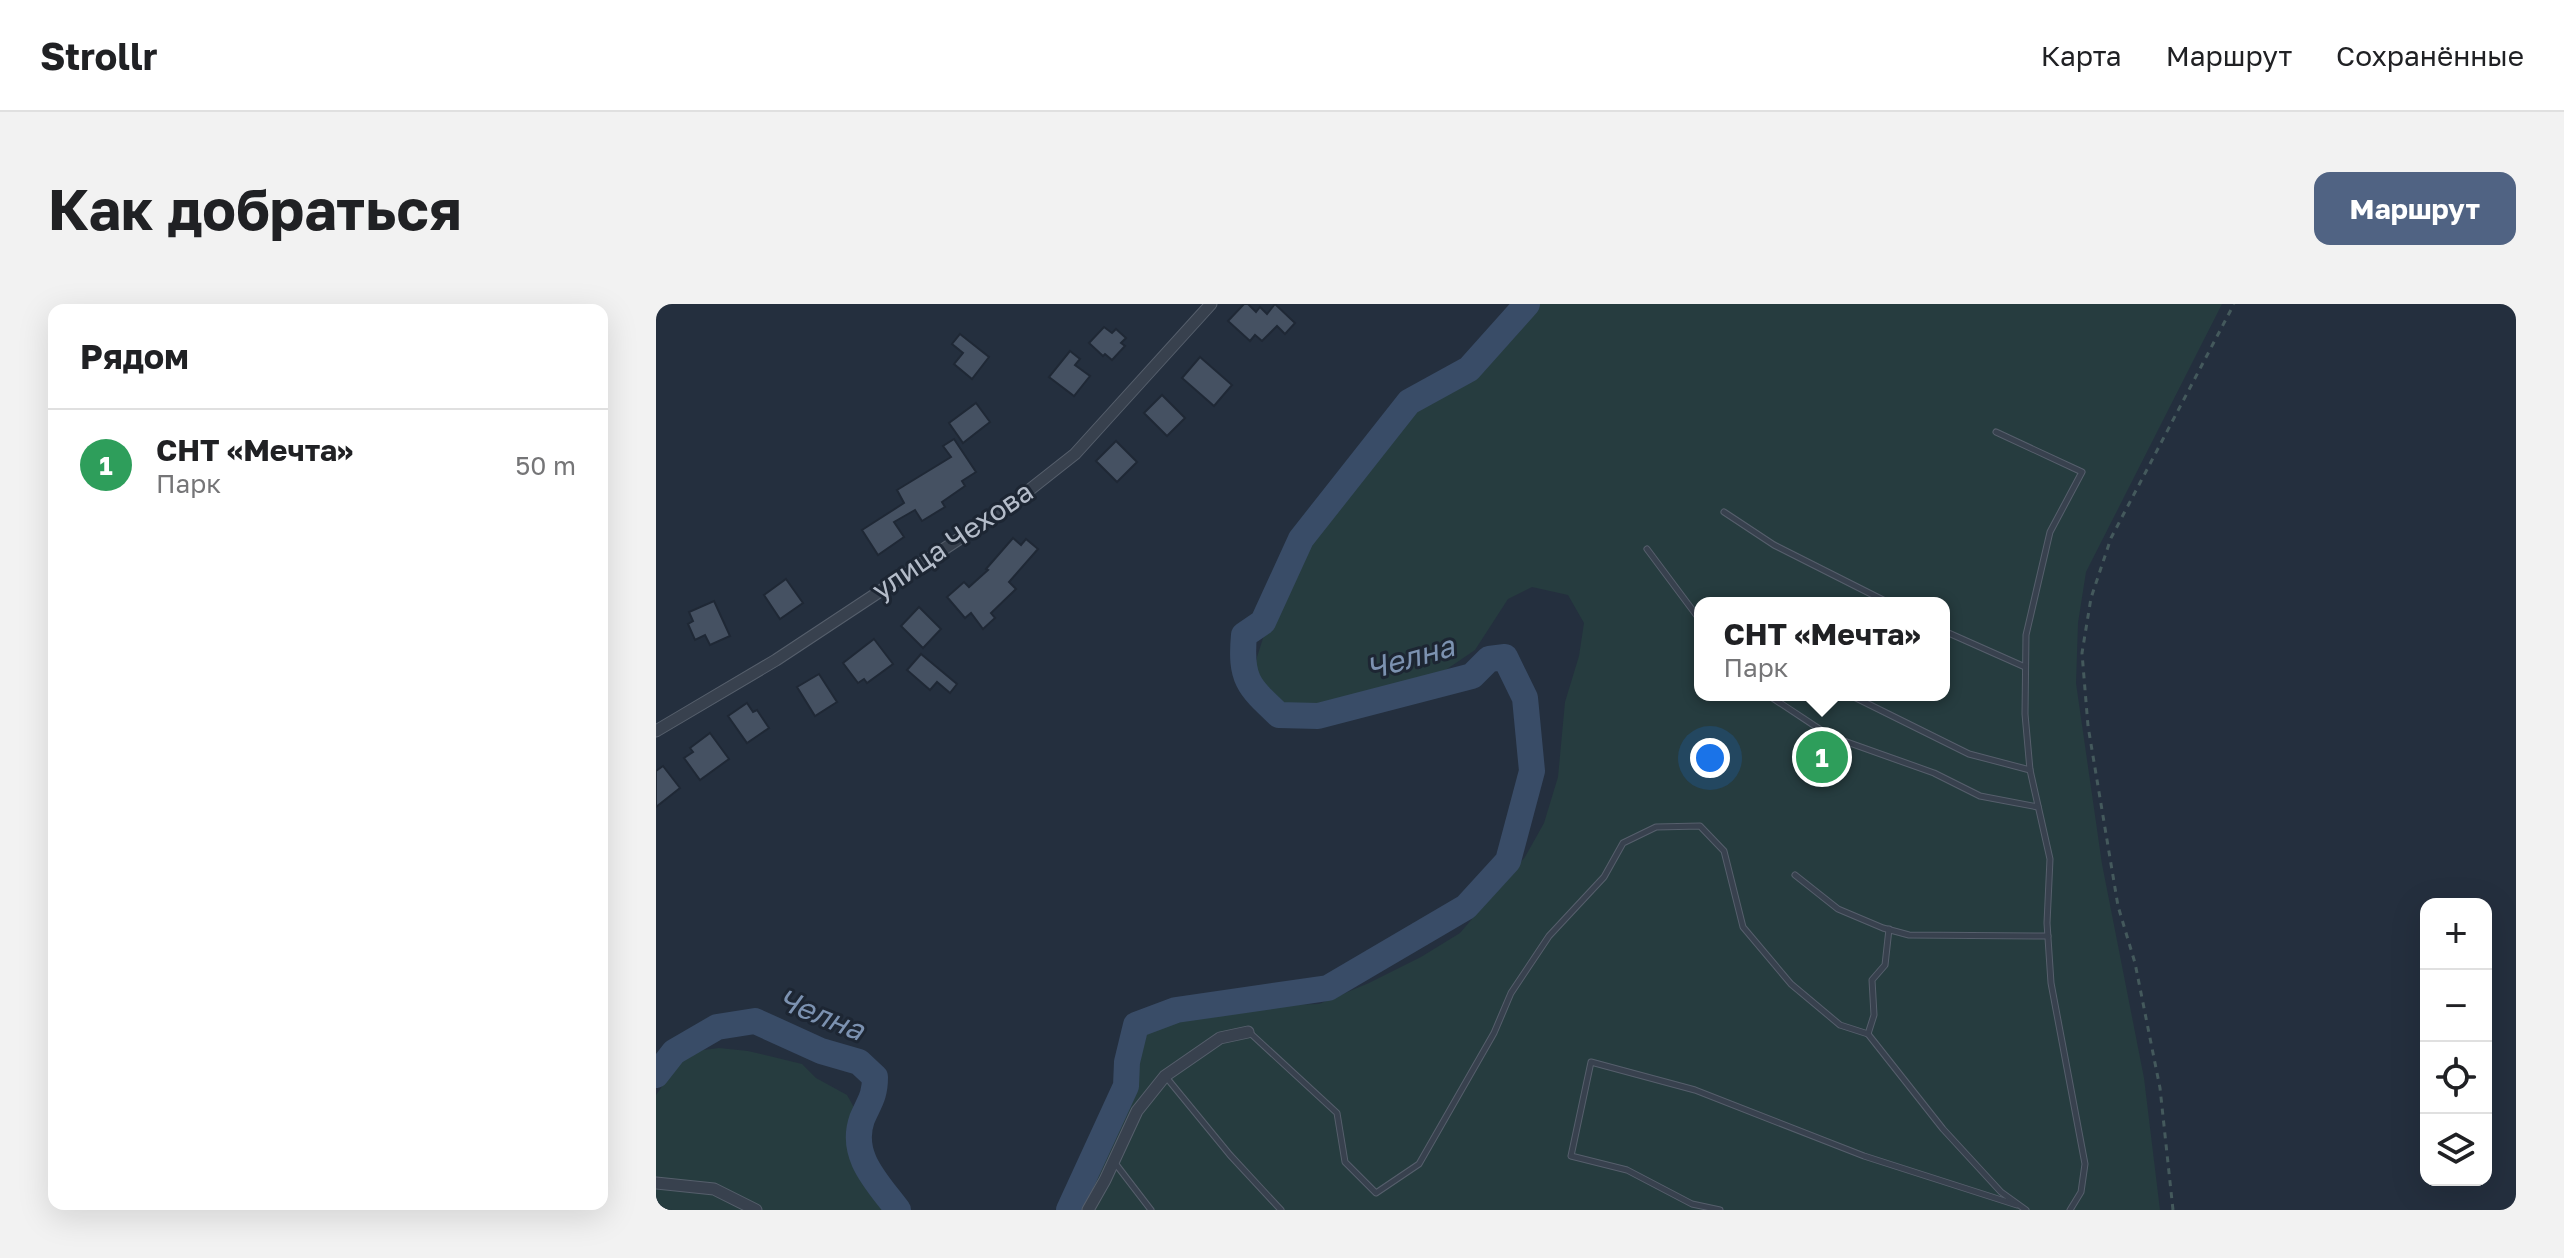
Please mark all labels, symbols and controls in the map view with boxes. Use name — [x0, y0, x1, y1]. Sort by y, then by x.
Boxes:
text: Strollr — [40, 33, 158, 78]
text: Карта — [2041, 39, 2122, 72]
text: Маршрут — [2166, 39, 2292, 72]
text: Сохранённые — [2336, 39, 2524, 72]
button: Маршрут — [2314, 172, 2516, 245]
text: Как добраться — [48, 175, 462, 242]
text: Рядом — [80, 336, 189, 376]
text: СНТ «Мечта» — [156, 432, 353, 468]
text: 1 — [99, 450, 113, 481]
text: 50 m — [515, 450, 576, 481]
text: Парк — [156, 468, 221, 499]
street label: улица Чехова — [865, 474, 1039, 606]
popup — [1694, 597, 1950, 701]
text: СНТ «Мечта» — [1723, 616, 1921, 652]
water label: Челна — [1362, 627, 1459, 687]
text: Парк — [1723, 652, 1789, 683]
pin: 1 — [1796, 727, 1848, 787]
your location — [1690, 738, 1730, 778]
map controls — [2420, 898, 2492, 1186]
button: + — [2420, 898, 2492, 970]
button: − — [2420, 970, 2492, 1042]
water label: Челна — [773, 980, 870, 1048]
button: locate — [2420, 1042, 2492, 1114]
button: layers — [2420, 1114, 2492, 1186]

